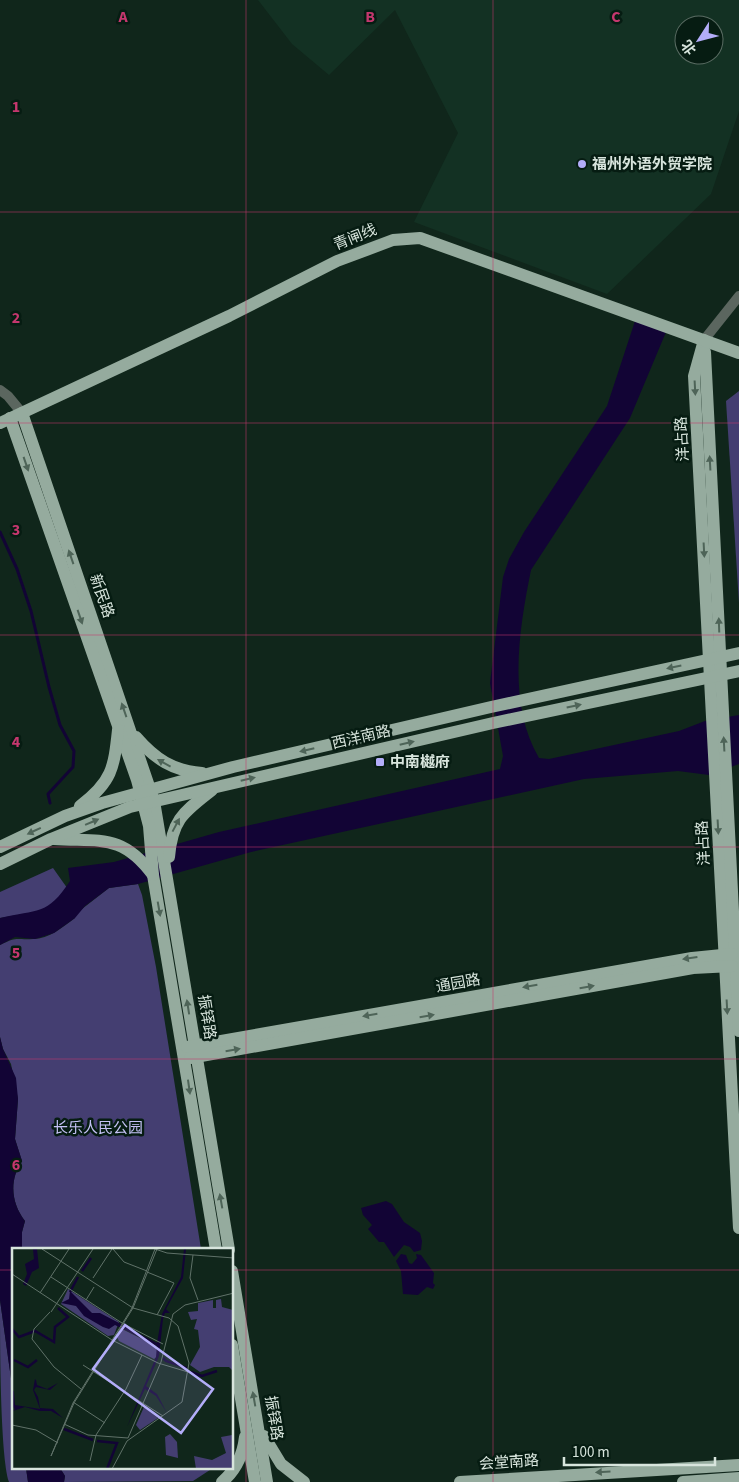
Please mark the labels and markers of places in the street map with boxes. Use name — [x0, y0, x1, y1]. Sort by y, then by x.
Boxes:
place label: 福州外语外贸学院 — [592, 154, 712, 175]
marker: 福州外语外贸学院 — [576, 158, 588, 170]
place label: 中南樾府 — [390, 752, 450, 773]
marker: 中南樾府 — [374, 756, 386, 768]

